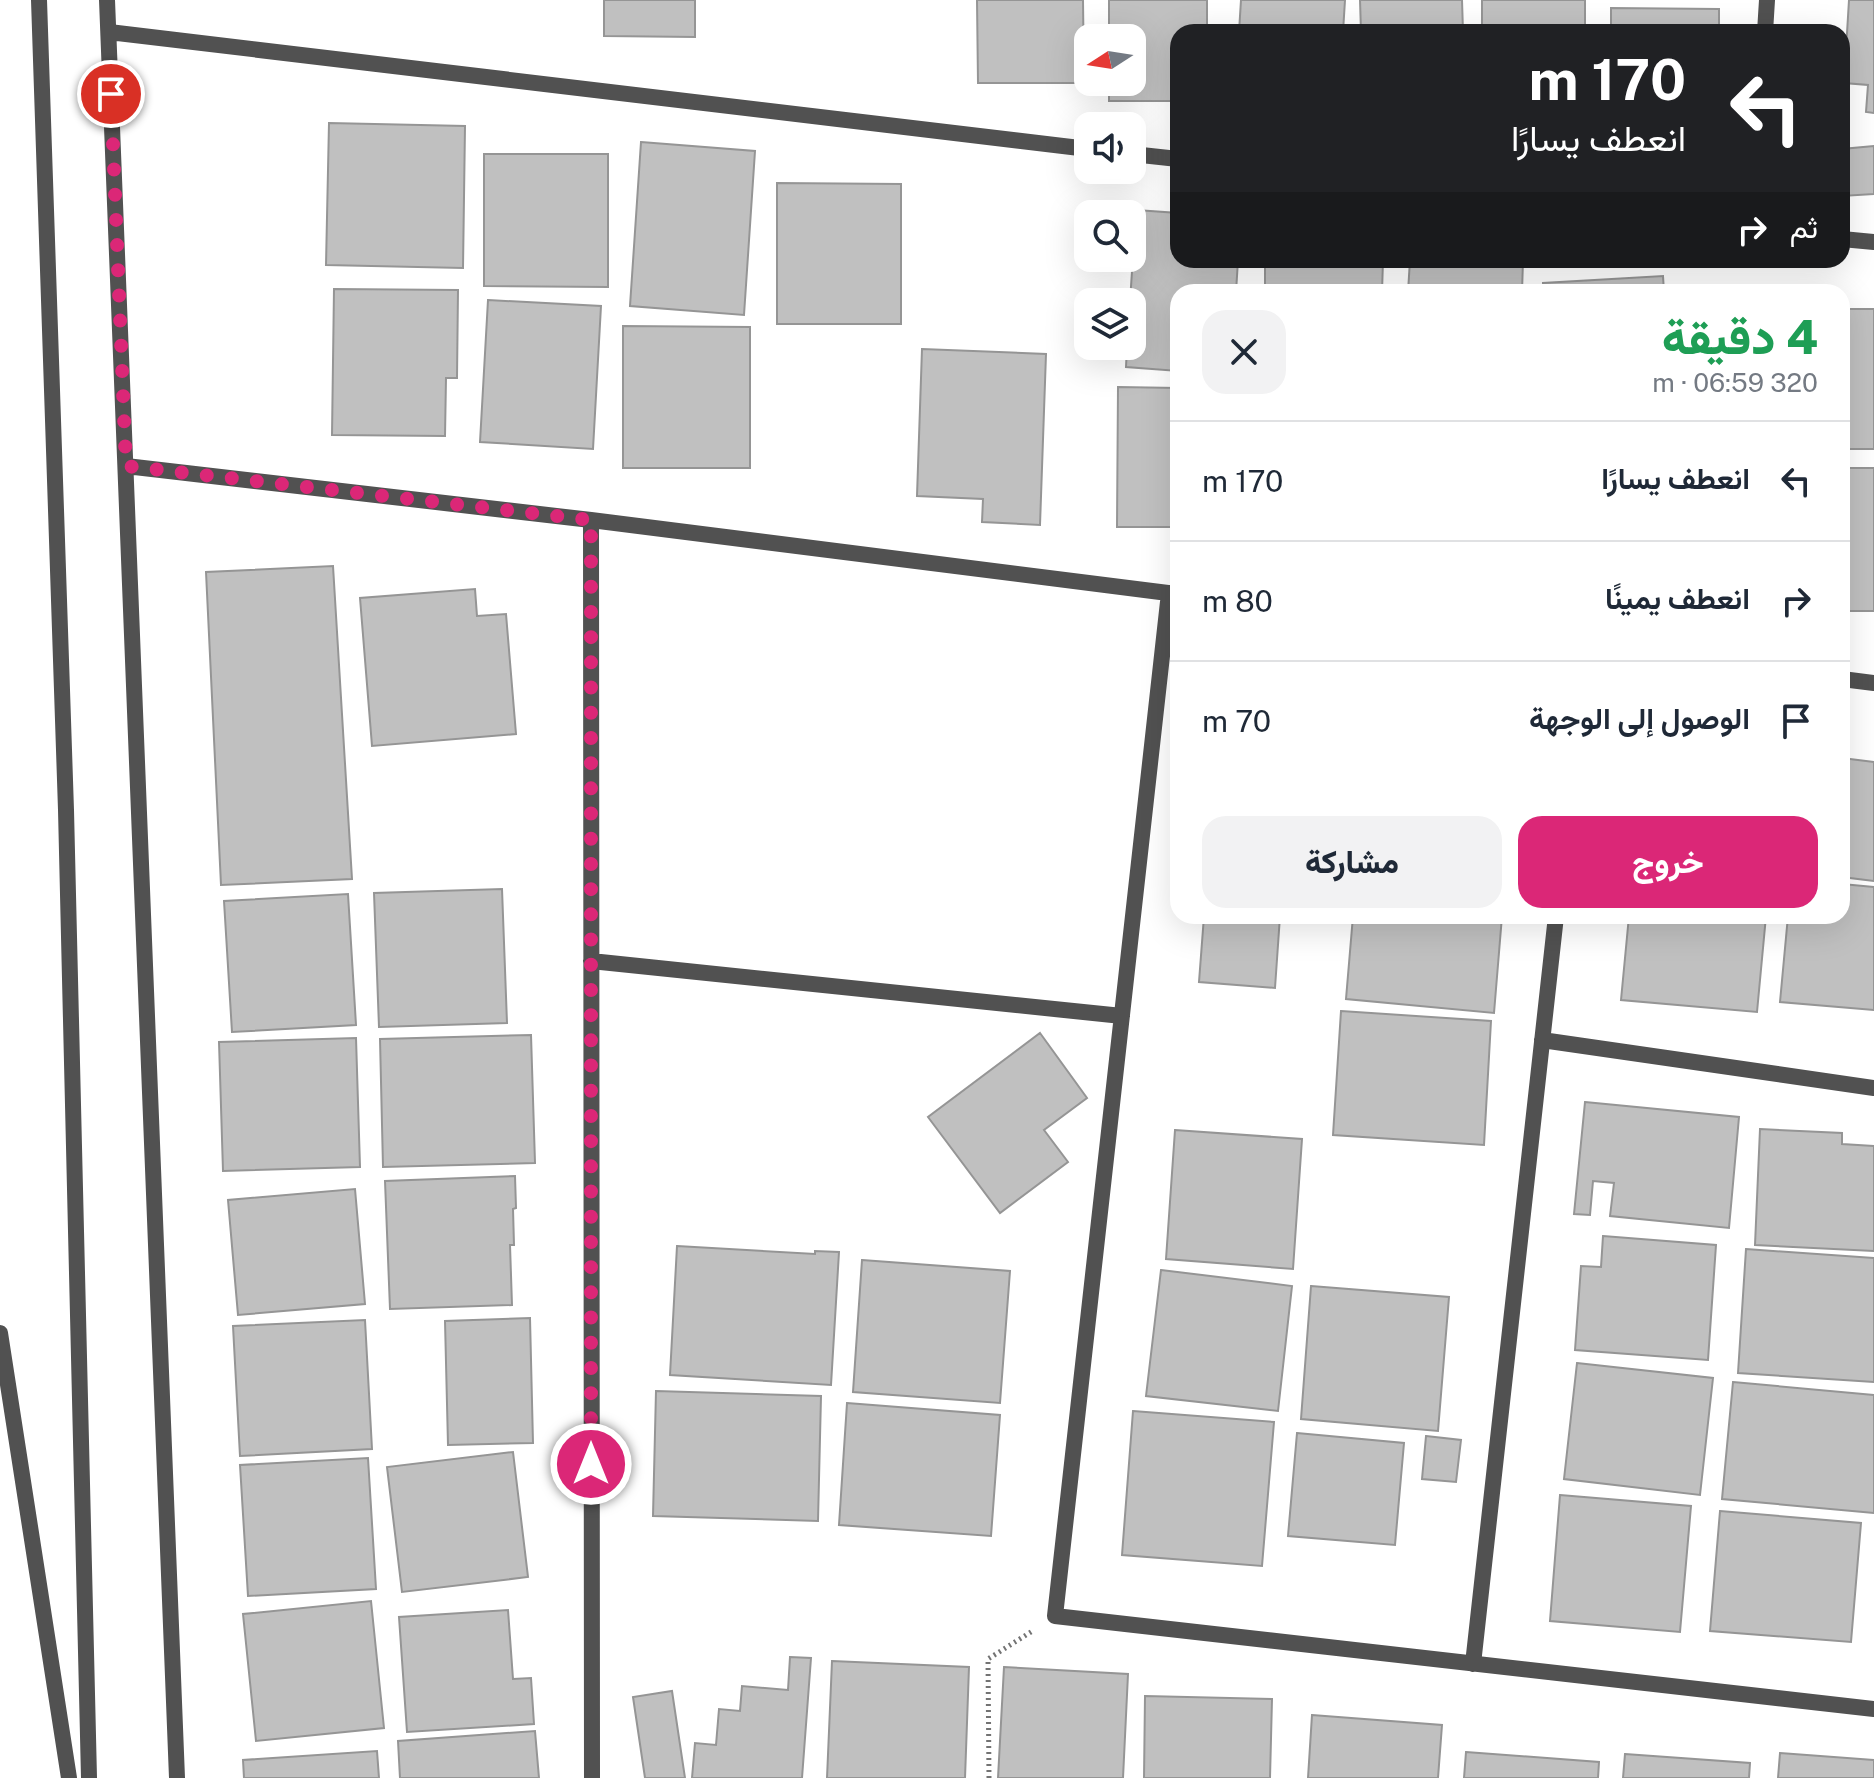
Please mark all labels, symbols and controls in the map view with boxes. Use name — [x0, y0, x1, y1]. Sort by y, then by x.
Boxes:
north arrow — [1074, 24, 1146, 96]
map controls — [1074, 24, 1146, 360]
text: 170 m — [1529, 47, 1686, 113]
icon: left — [1714, 56, 1818, 160]
pin — [77, 60, 145, 128]
icon: arrive — [89, 72, 133, 116]
button: sound — [1074, 112, 1146, 184]
text: انعطف يسارًا — [1511, 117, 1686, 159]
button: search — [1074, 200, 1146, 272]
icon: right — [1730, 208, 1774, 252]
text: ثم — [1790, 209, 1818, 245]
button: layers — [1074, 288, 1146, 360]
text: 4 دقيقة — [1662, 308, 1818, 365]
button: close — [1202, 310, 1286, 394]
text: 320 m · 06:59 — [1652, 367, 1818, 398]
icon: left — [1774, 459, 1818, 503]
text: انعطف يسارًا — [1601, 460, 1750, 496]
text: 170 m — [1202, 463, 1283, 499]
icon: right — [1774, 579, 1818, 623]
text: انعطف يمينًا — [1605, 580, 1750, 616]
text: 80 m — [1202, 583, 1273, 619]
icon: arrive — [1774, 699, 1818, 743]
text: الوصول إلى الوجهة — [1529, 700, 1750, 736]
text: 70 m — [1202, 703, 1271, 739]
button: مشاركة — [1202, 816, 1502, 908]
button: خروج — [1518, 816, 1818, 908]
position arrow — [549, 1422, 633, 1506]

